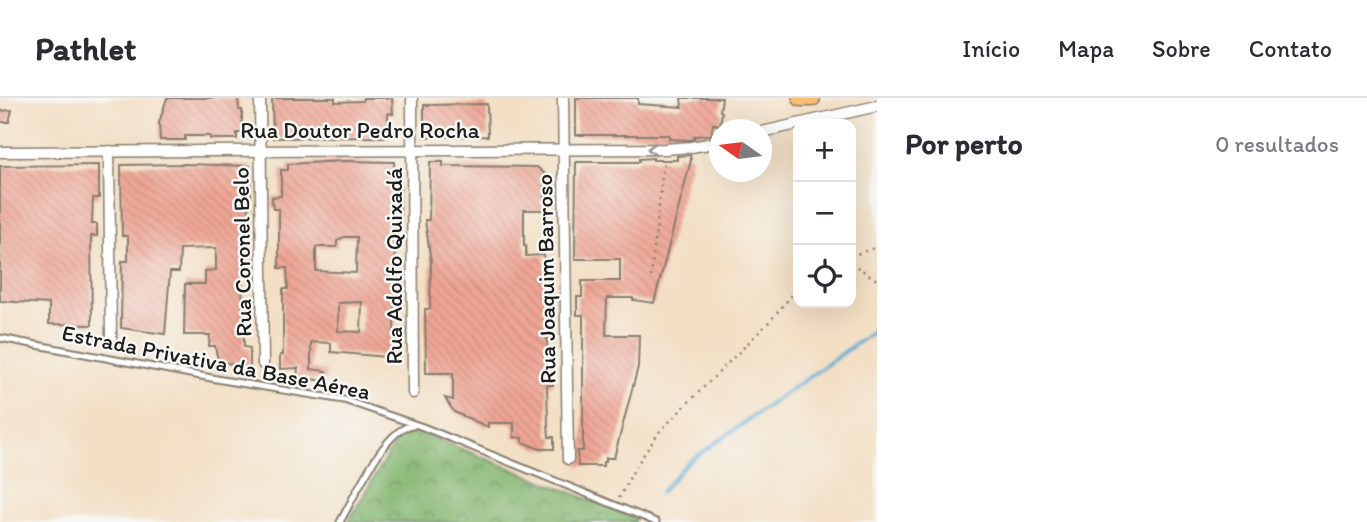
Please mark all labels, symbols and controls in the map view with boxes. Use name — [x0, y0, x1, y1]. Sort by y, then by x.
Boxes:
text: Pathlet — [35, 29, 137, 68]
text: Início — [962, 34, 1020, 63]
text: Mapa — [1058, 34, 1114, 63]
text: Sobre — [1152, 34, 1211, 63]
text: Contato — [1249, 34, 1332, 63]
street label: Rua Doutor Pedro Rocha — [240, 116, 480, 144]
north arrow — [709, 119, 772, 182]
map controls — [793, 119, 856, 308]
button: + — [793, 119, 856, 182]
text: Por perto — [905, 125, 1023, 162]
text: 0 resultados — [1215, 130, 1339, 158]
one-way arrow — [646, 141, 657, 156]
street label: Rua Coronel Belo — [227, 167, 257, 337]
street label: Rua Adolfo Quixadá — [380, 167, 408, 365]
street label: Rua Joaquim Barroso — [530, 174, 562, 384]
button: − — [793, 182, 856, 245]
button: locate — [793, 245, 856, 308]
street label: Estrada Privativa da Base Aérea — [60, 318, 372, 406]

